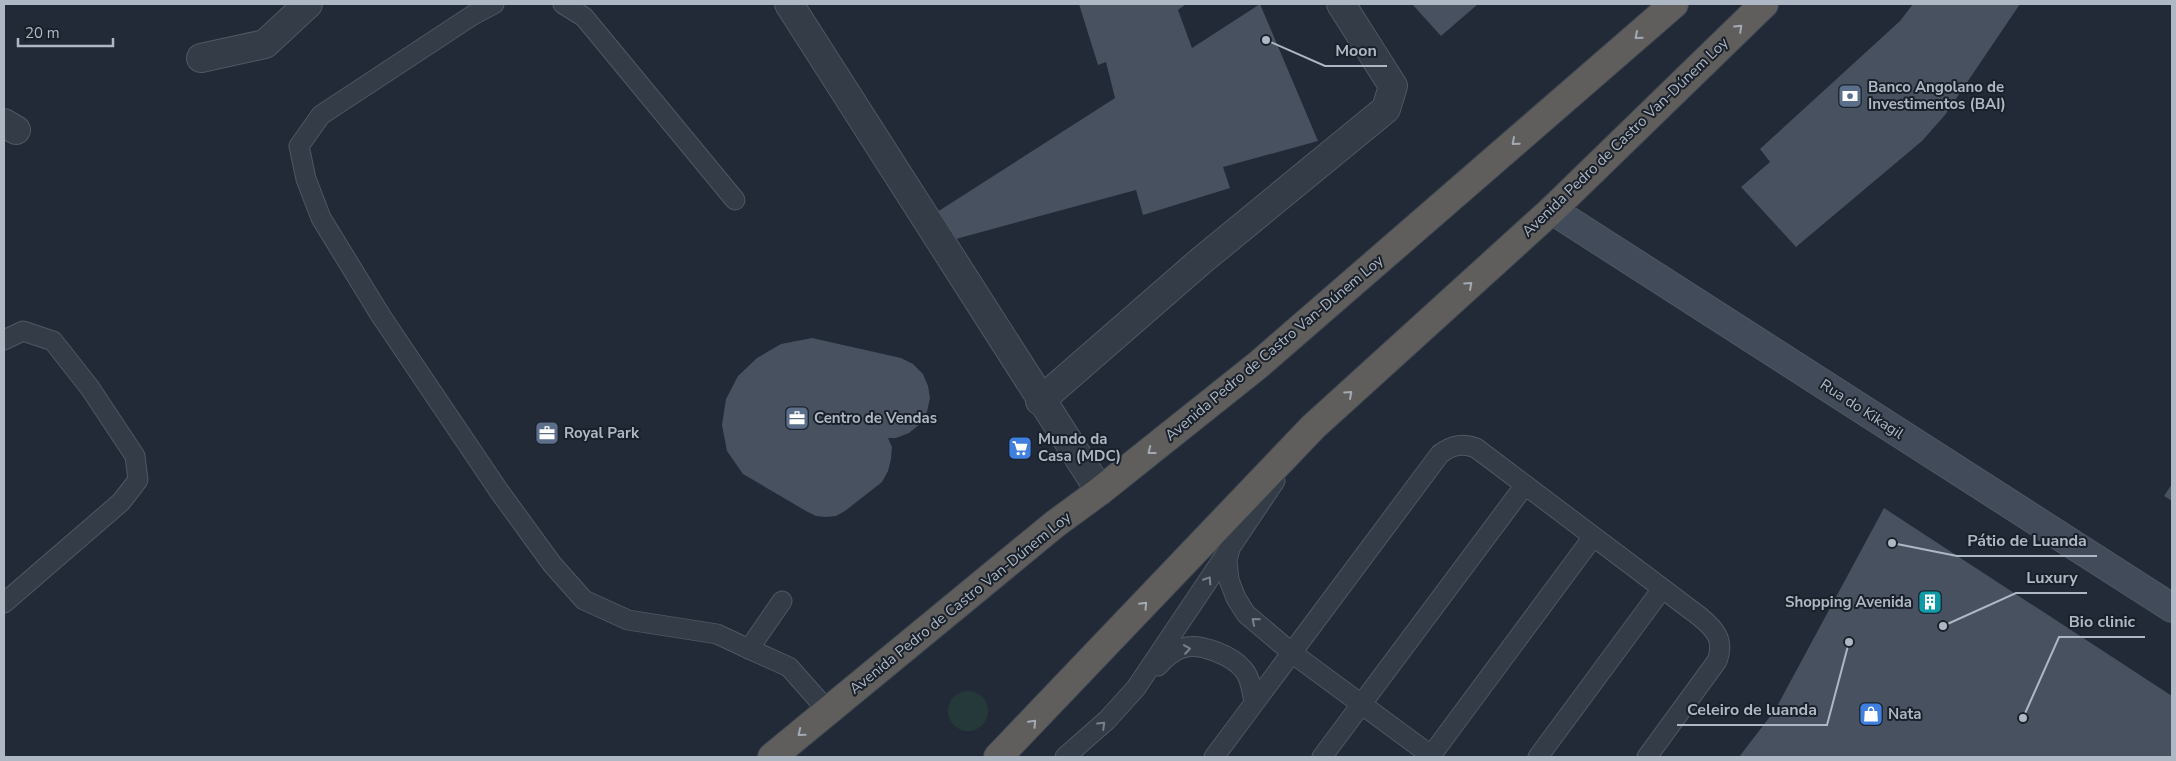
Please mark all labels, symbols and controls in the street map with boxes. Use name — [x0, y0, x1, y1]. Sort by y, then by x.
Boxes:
scale bar — [18, 15, 112, 47]
text: 20 m — [25, 23, 60, 43]
one-way arrow — [1733, 25, 1742, 34]
one-way arrow — [1634, 30, 1643, 39]
street label: Avenida Pedro de Castro Van-Dúnem Loy — [1518, 33, 1733, 241]
callout: Moon — [1325, 35, 1387, 66]
text: Moon — [1335, 40, 1377, 62]
place label: Banco Angolano de Investimentos (BAI) — [1868, 77, 2006, 114]
bank icon: Banco Angolano de Investimentos (BAI) — [1837, 83, 1863, 109]
one-way arrow — [1512, 137, 1521, 145]
street label: Avenida Pedro de Castro Van-Dúnem Loy — [1161, 250, 1388, 445]
one-way arrow — [1464, 282, 1473, 291]
street label: Rua do Kikagil — [1816, 374, 1908, 444]
one-way arrow — [1343, 391, 1352, 400]
office icon: Centro de Vendas — [784, 405, 810, 431]
place label: Centro de Vendas — [814, 408, 937, 428]
office icon: Royal Park — [534, 420, 560, 446]
place label: Royal Park — [564, 423, 640, 443]
place label: Mundo da Casa (MDC) — [1038, 429, 1121, 466]
supermarket icon: Mundo da Casa (MDC) — [1007, 435, 1033, 461]
one-way arrow — [1148, 445, 1157, 453]
street label: Avenida Pedro de Castro Van-Dúnem Loy — [845, 507, 1075, 699]
callout: Pátio de Luanda — [1957, 525, 2097, 556]
text: Pátio de Luanda — [1967, 530, 2087, 552]
callout: Luxury — [2016, 562, 2087, 593]
text: Luxury — [2026, 567, 2078, 589]
one-way arrow — [1202, 576, 1211, 586]
building icon: Shopping Avenida — [1917, 589, 1943, 615]
place label: Shopping Avenida — [1785, 592, 1912, 612]
one-way arrow — [1138, 601, 1147, 610]
callout: Bio clinic — [2059, 606, 2145, 637]
text: Bio clinic — [2069, 611, 2136, 633]
one-way arrow — [1251, 618, 1260, 627]
one-way arrow — [1183, 644, 1191, 655]
callout: Celeiro de luanda — [1677, 694, 1827, 725]
text: Celeiro de luanda — [1687, 699, 1817, 721]
shop icon: Nata — [1858, 701, 1884, 727]
place label: Nata — [1888, 704, 1921, 724]
one-way arrow — [1027, 719, 1036, 728]
one-way arrow — [1096, 722, 1105, 731]
one-way arrow — [798, 727, 807, 736]

